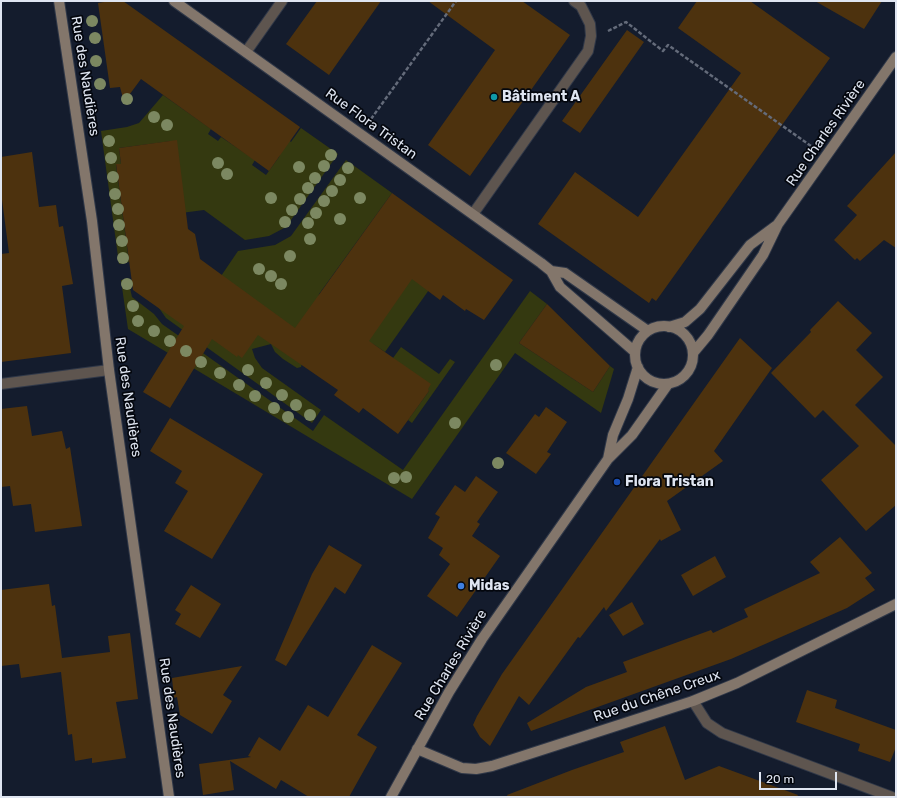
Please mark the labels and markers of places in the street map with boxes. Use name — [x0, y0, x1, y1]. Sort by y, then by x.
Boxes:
place label: Bâtiment A — [502, 89, 580, 105]
marker: Bâtiment A — [489, 92, 499, 102]
place label: Flora Tristan — [625, 474, 714, 490]
marker: Flora Tristan — [612, 477, 622, 487]
place label: Midas — [469, 578, 509, 594]
marker: Midas — [456, 581, 466, 591]

